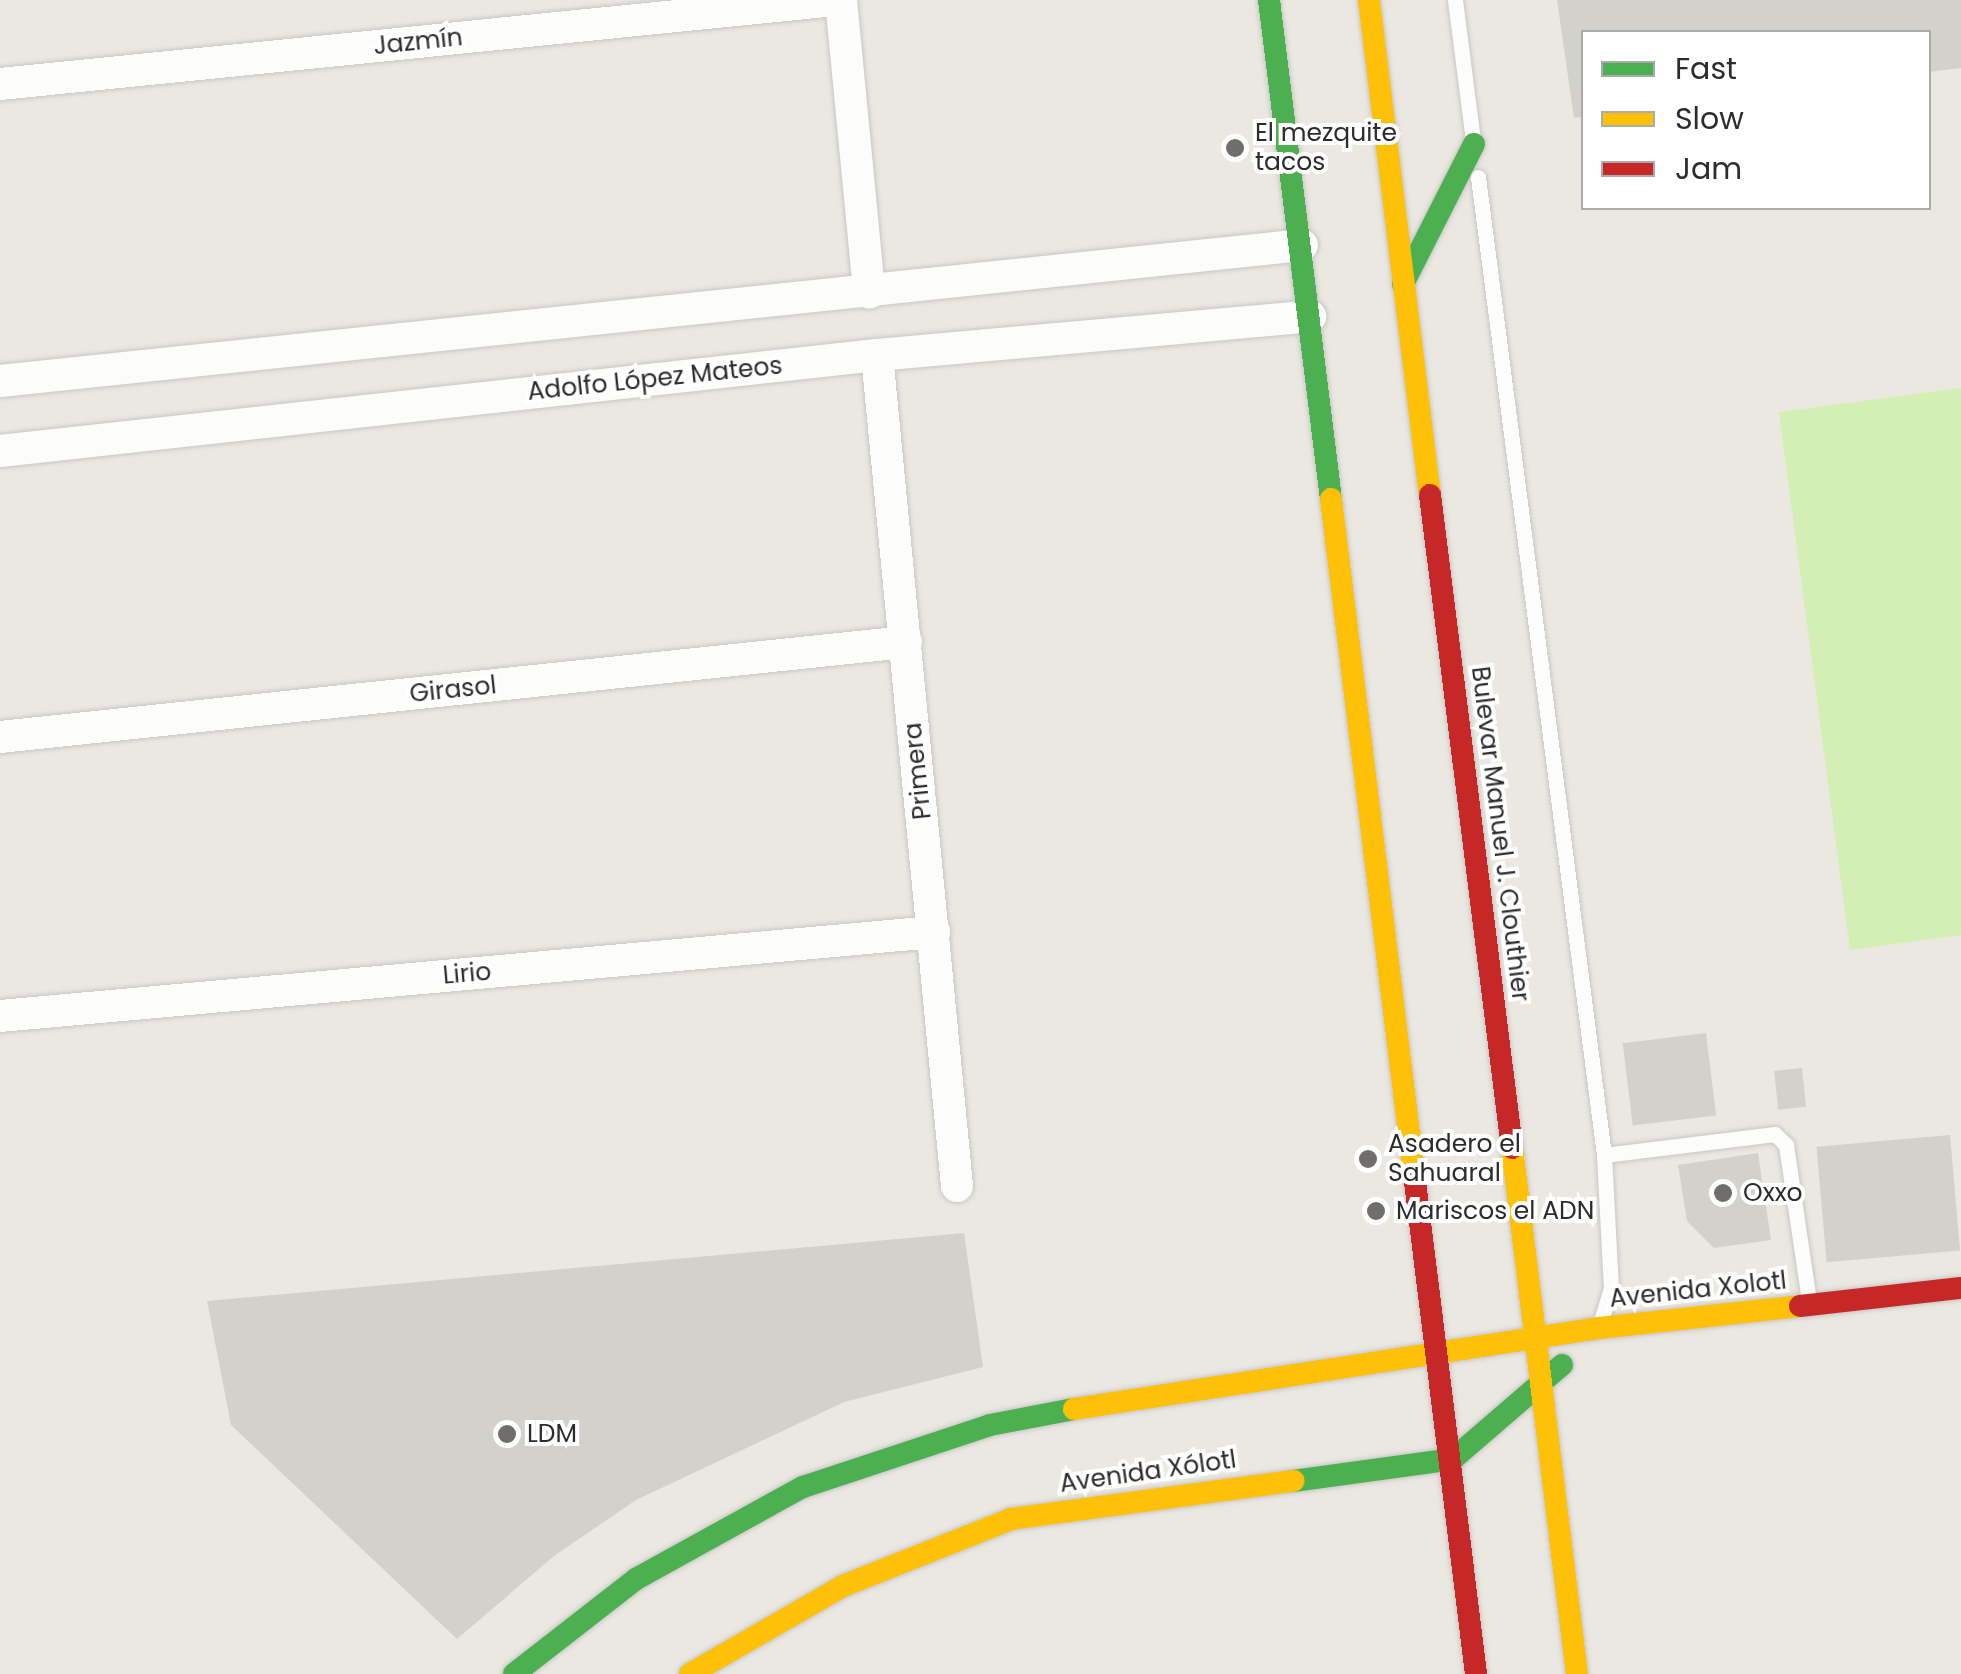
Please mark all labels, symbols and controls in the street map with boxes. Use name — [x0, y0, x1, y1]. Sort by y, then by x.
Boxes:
street label: Jazmín — [372, 22, 464, 62]
legend — [1581, 30, 1931, 210]
text: Fast — [1675, 47, 1737, 90]
text: Slow — [1675, 97, 1744, 140]
place label: El mezquite tacos — [1255, 119, 1397, 178]
marker: El mezquite tacos — [1224, 137, 1246, 159]
text: Jam — [1675, 147, 1742, 190]
street label: Adolfo López Mateos — [526, 351, 784, 407]
street label: Bulevar Manuel J. Clouthier — [1465, 665, 1535, 1003]
street label: Girasol — [408, 671, 498, 709]
street label: Primera — [898, 721, 938, 821]
street label: Lirio — [442, 957, 492, 991]
place label: Asadero el Sahuaral — [1388, 1130, 1521, 1189]
marker: Asadero el Sahuaral — [1357, 1148, 1379, 1170]
place label: Oxxo — [1743, 1178, 1803, 1208]
marker: Oxxo — [1712, 1182, 1734, 1204]
place label: Mariscos el ADN — [1396, 1196, 1594, 1226]
marker: Mariscos el ADN — [1365, 1200, 1387, 1222]
street label: Avenida Xolotl — [1608, 1266, 1788, 1314]
place label: LDM — [527, 1419, 577, 1449]
marker: LDM — [496, 1423, 518, 1445]
street label: Avenida Xólotl — [1058, 1445, 1238, 1499]

